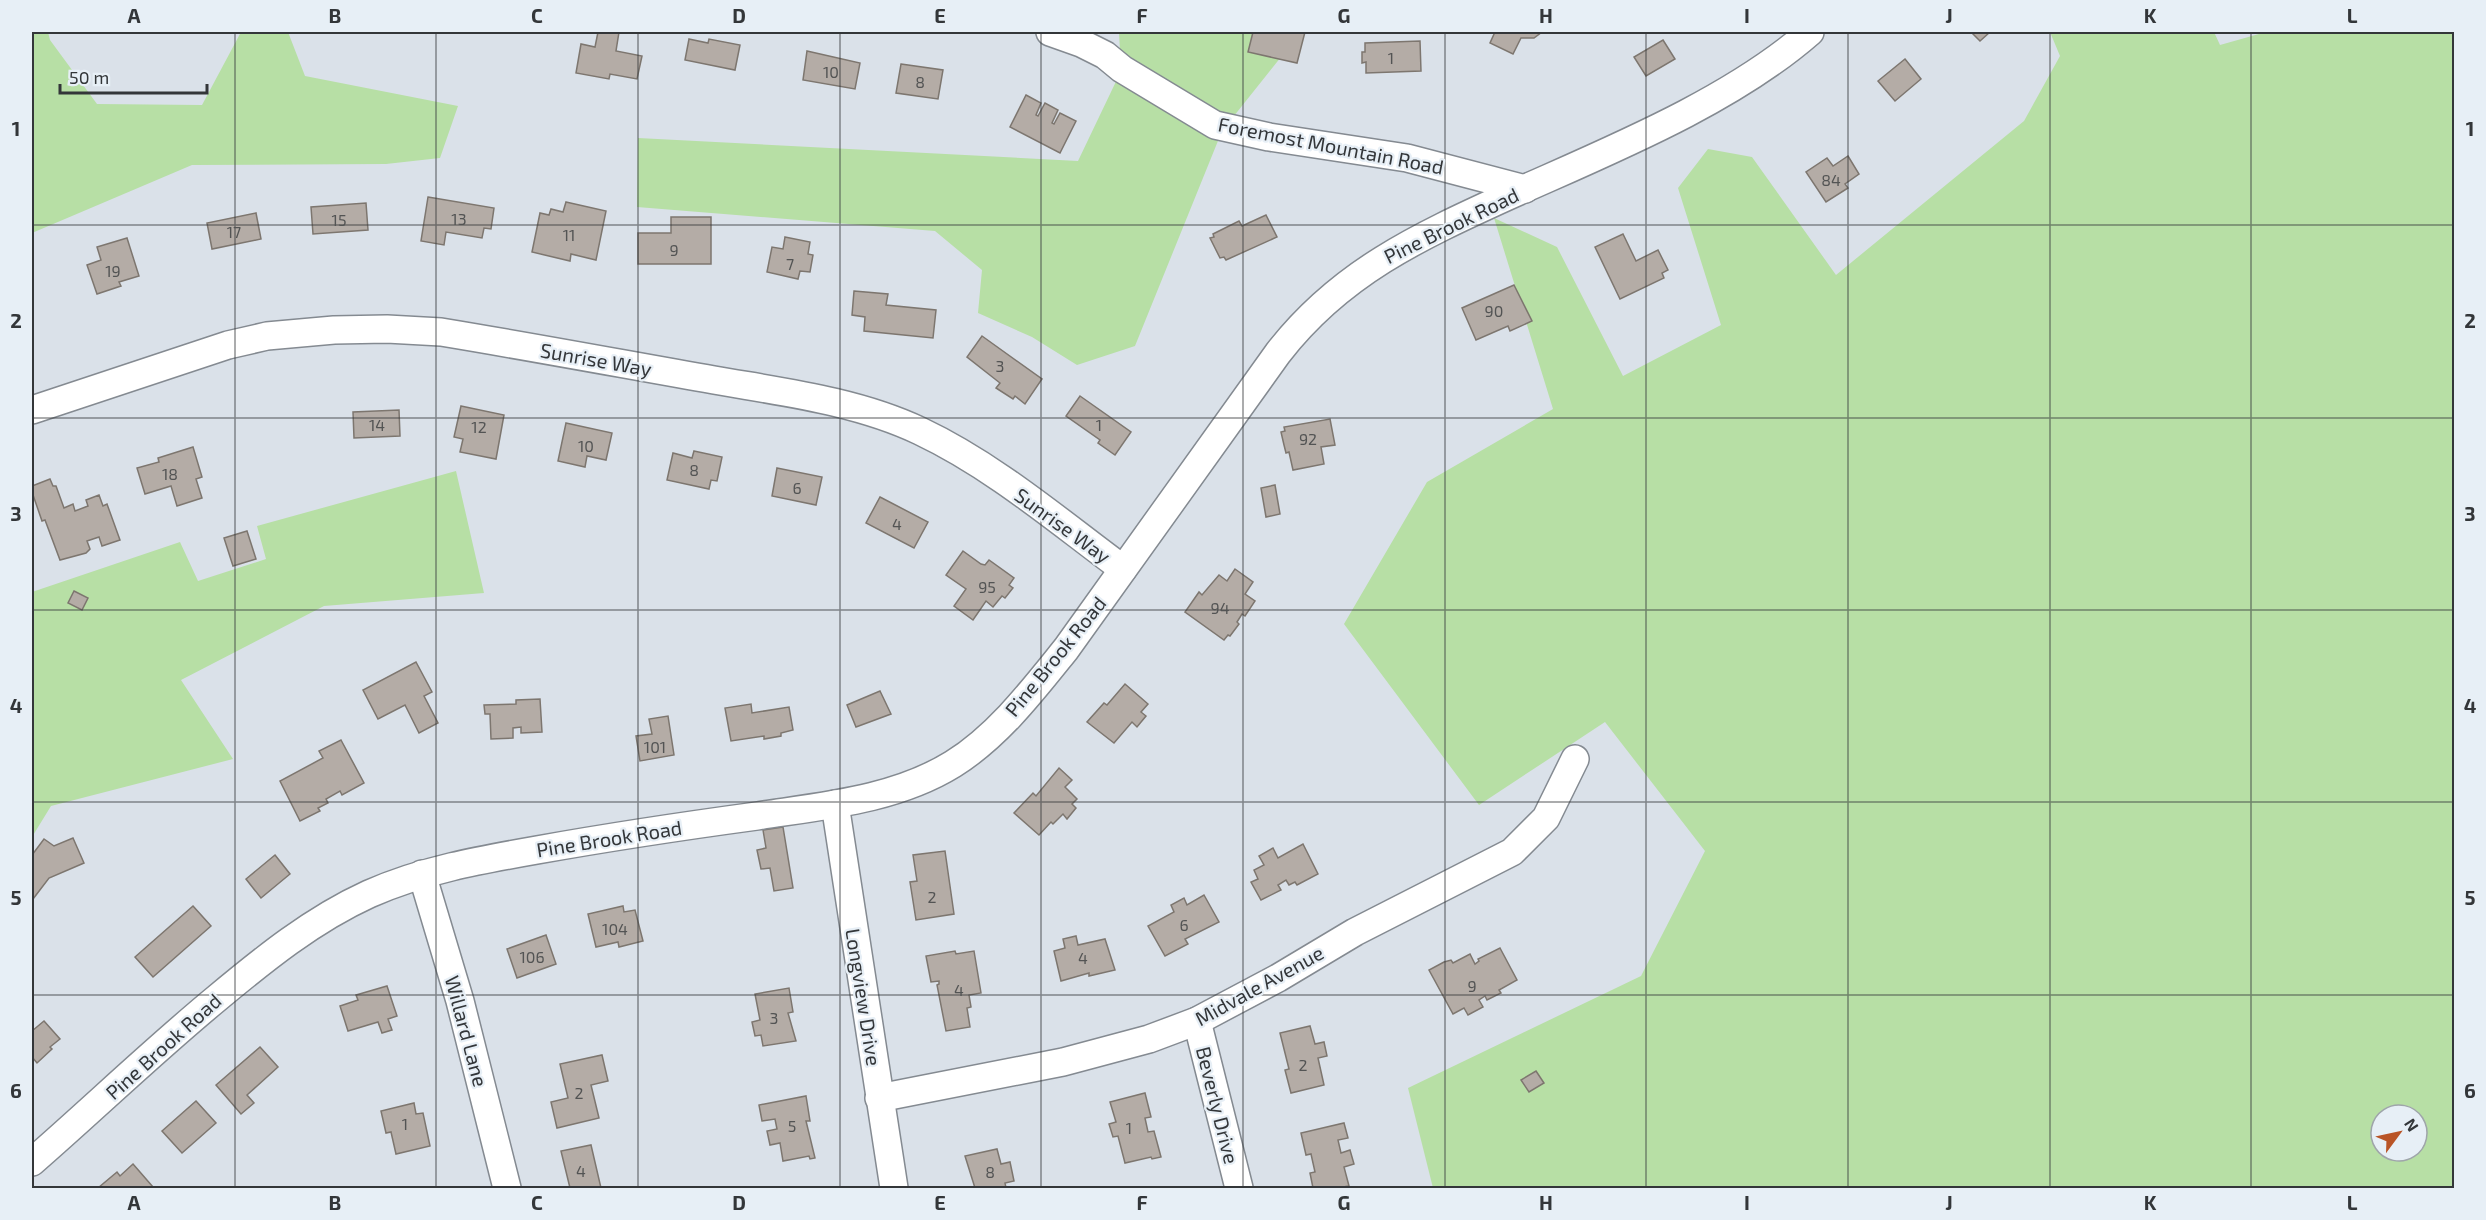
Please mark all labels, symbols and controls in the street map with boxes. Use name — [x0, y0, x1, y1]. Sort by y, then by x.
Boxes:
text: A — [127, 3, 141, 27]
text: B — [329, 3, 341, 27]
text: C — [531, 3, 543, 27]
text: D — [732, 3, 746, 27]
text: E — [934, 3, 946, 27]
text: F — [1136, 3, 1148, 27]
text: G — [1338, 3, 1350, 27]
text: H — [1539, 3, 1553, 27]
text: I — [1744, 3, 1750, 27]
text: J — [1945, 3, 1953, 27]
text: K — [2144, 3, 2157, 27]
text: L — [2347, 3, 2358, 27]
house number: 1 — [1388, 48, 1394, 67]
scale bar — [60, 57, 207, 95]
house number: 10 — [823, 62, 839, 81]
text: 50 m — [69, 66, 109, 88]
house number: 8 — [915, 72, 925, 91]
street label: Foremost Mountain Road — [1216, 111, 1446, 179]
text: 1 — [12, 116, 20, 140]
text: 1 — [2466, 116, 2474, 140]
house number: 84 — [1821, 170, 1841, 189]
street label: Pine Brook Road — [1380, 182, 1522, 268]
house number: 13 — [451, 209, 467, 228]
house number: 15 — [332, 210, 346, 229]
house number: 17 — [227, 222, 241, 241]
house number: 11 — [563, 225, 575, 244]
house number: 9 — [669, 240, 679, 259]
house number: 7 — [786, 254, 794, 273]
house number: 19 — [105, 261, 121, 280]
house number: 90 — [1485, 301, 1503, 320]
text: 2 — [10, 308, 22, 332]
text: 2 — [2464, 308, 2476, 332]
street label: Sunrise Way — [538, 337, 654, 381]
house number: 3 — [996, 356, 1004, 375]
house number: 14 — [369, 415, 385, 434]
house number: 1 — [1096, 415, 1102, 434]
house number: 12 — [471, 417, 487, 436]
house number: 92 — [1299, 429, 1317, 448]
house number: 10 — [578, 436, 594, 455]
house number: 8 — [689, 460, 699, 479]
house number: 18 — [162, 464, 178, 483]
house number: 6 — [792, 478, 802, 497]
street label: Sunrise Way — [1010, 482, 1116, 568]
text: 3 — [10, 501, 22, 525]
text: 3 — [2464, 501, 2476, 525]
house number: 4 — [892, 514, 902, 533]
house number: 95 — [978, 577, 996, 596]
street label: Pine Brook Road — [999, 591, 1111, 721]
house number: 94 — [1211, 598, 1230, 617]
text: 4 — [10, 693, 23, 717]
text: 4 — [2464, 693, 2477, 717]
house number: 101 — [644, 737, 666, 756]
street label: Pine Brook Road — [535, 815, 683, 861]
text: 5 — [10, 885, 22, 909]
text: 5 — [2464, 885, 2476, 909]
house number: 2 — [928, 887, 937, 906]
house number: 6 — [1179, 915, 1189, 934]
house number: 104 — [602, 919, 628, 938]
street label: Longview Drive — [841, 927, 887, 1067]
street label: Midvale Avenue — [1191, 940, 1327, 1030]
house number: 106 — [519, 947, 545, 966]
house number: 4 — [1078, 948, 1088, 967]
street label: Willard Lane — [441, 973, 493, 1089]
house number: 9 — [1467, 976, 1477, 995]
house number: 4 — [954, 980, 964, 999]
street label: Pine Brook Road — [100, 988, 226, 1104]
house number: 3 — [770, 1008, 778, 1027]
street label: Beverly Drive — [1192, 1044, 1244, 1166]
house number: 2 — [1299, 1055, 1308, 1074]
text: 6 — [10, 1078, 22, 1102]
text: 6 — [2464, 1078, 2476, 1102]
house number: 2 — [575, 1083, 584, 1102]
north arrow — [2369, 1103, 2429, 1163]
house number: 1 — [402, 1114, 408, 1133]
text: N — [2401, 1115, 2423, 1135]
house number: 5 — [788, 1116, 796, 1135]
house number: 1 — [1126, 1118, 1132, 1137]
house number: 4 — [576, 1161, 586, 1180]
house number: 8 — [985, 1162, 995, 1181]
text: A — [127, 1190, 141, 1214]
text: B — [329, 1190, 341, 1214]
text: C — [531, 1190, 543, 1214]
text: D — [732, 1190, 746, 1214]
text: E — [934, 1190, 946, 1214]
text: F — [1136, 1190, 1148, 1214]
text: G — [1338, 1190, 1350, 1214]
text: H — [1539, 1190, 1553, 1214]
text: I — [1744, 1190, 1750, 1214]
text: J — [1945, 1190, 1953, 1214]
text: K — [2144, 1190, 2157, 1214]
text: L — [2347, 1190, 2358, 1214]

